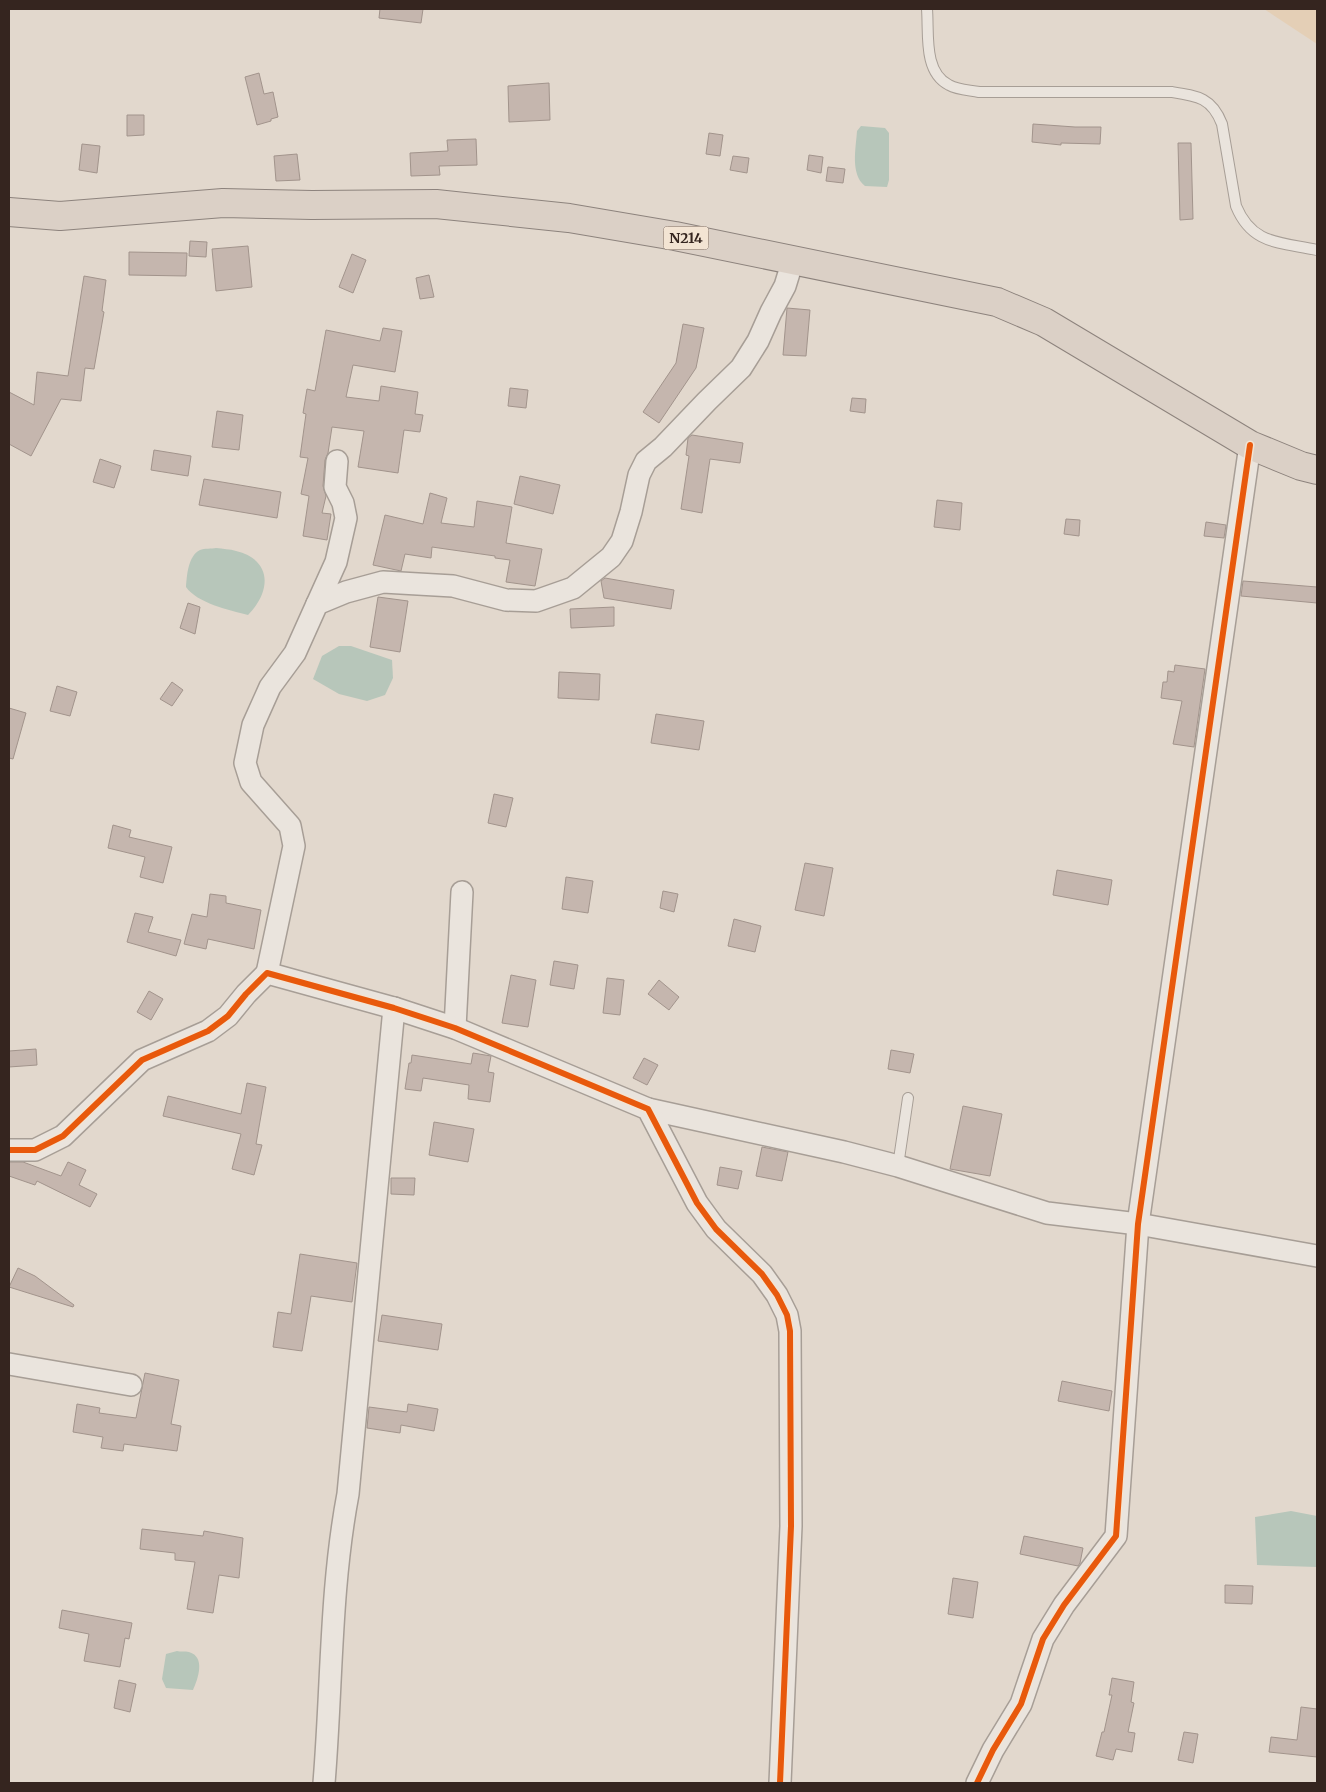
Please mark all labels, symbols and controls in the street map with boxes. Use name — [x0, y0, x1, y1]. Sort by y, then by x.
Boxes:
road number: N214 — [664, 227, 708, 250]

